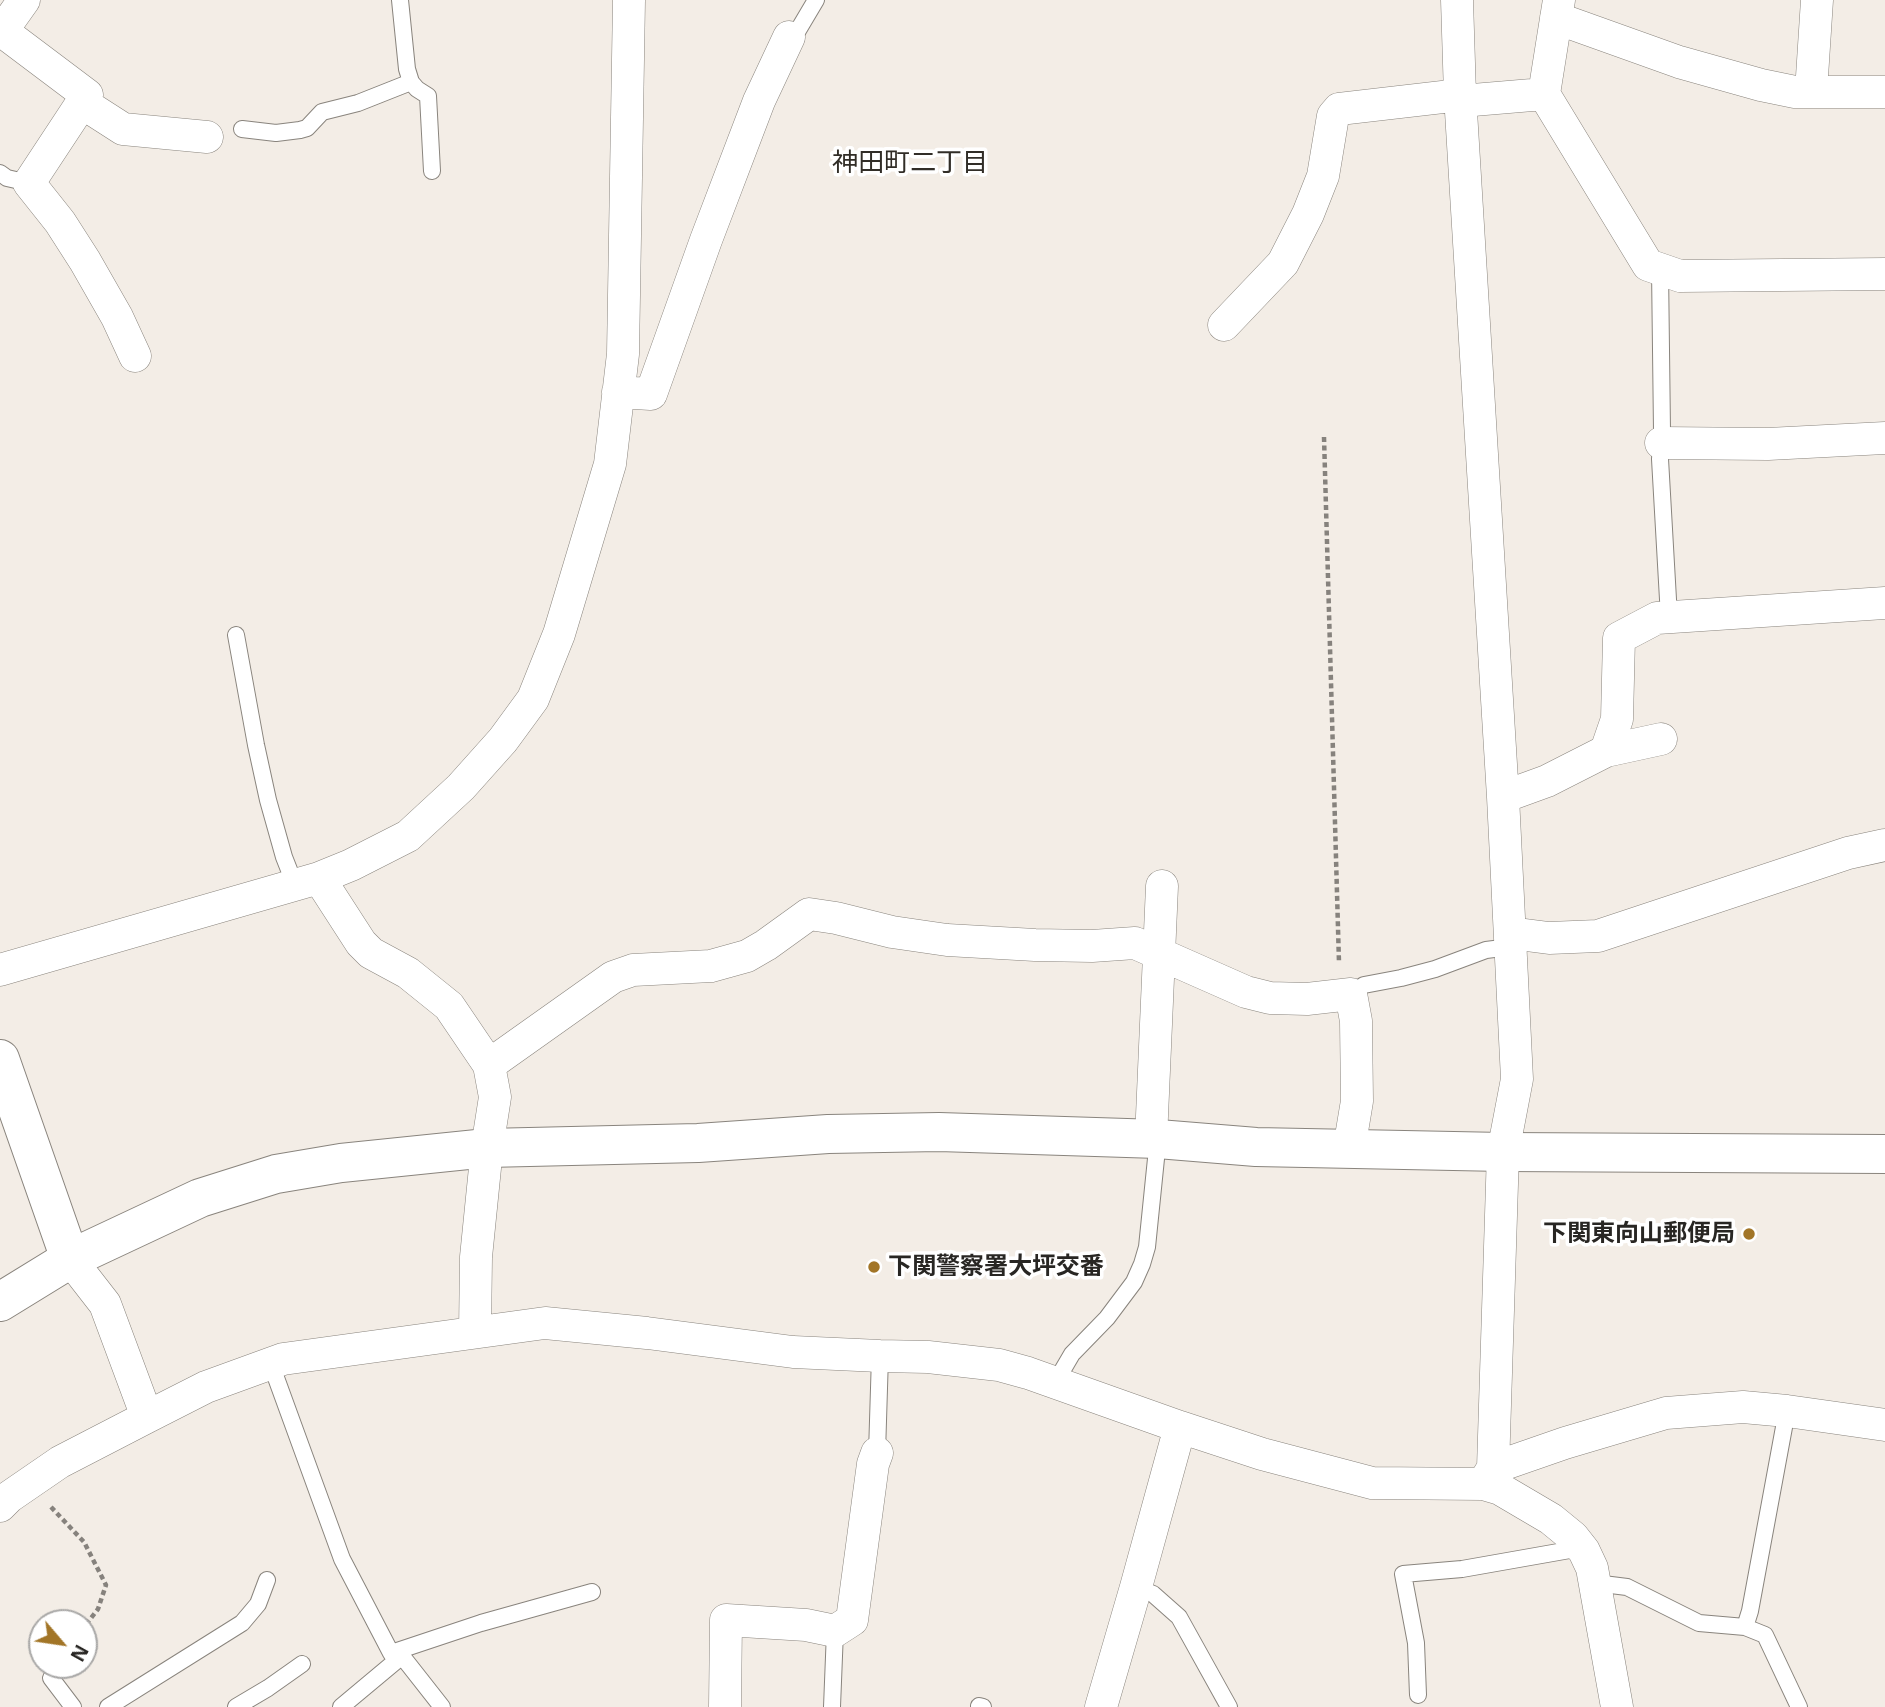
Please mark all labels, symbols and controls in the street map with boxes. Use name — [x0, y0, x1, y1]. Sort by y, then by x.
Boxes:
district label: 神田町二丁目 — [832, 148, 988, 180]
place label: 下関東向山郵便局 — [1543, 1220, 1735, 1248]
marker: 下関東向山郵便局 — [1741, 1226, 1757, 1242]
place label: 下関警察署大坪交番 — [888, 1253, 1104, 1281]
marker: 下関警察署大坪交番 — [866, 1259, 882, 1275]
north arrow — [28, 1609, 98, 1679]
text: N — [65, 1640, 95, 1666]

